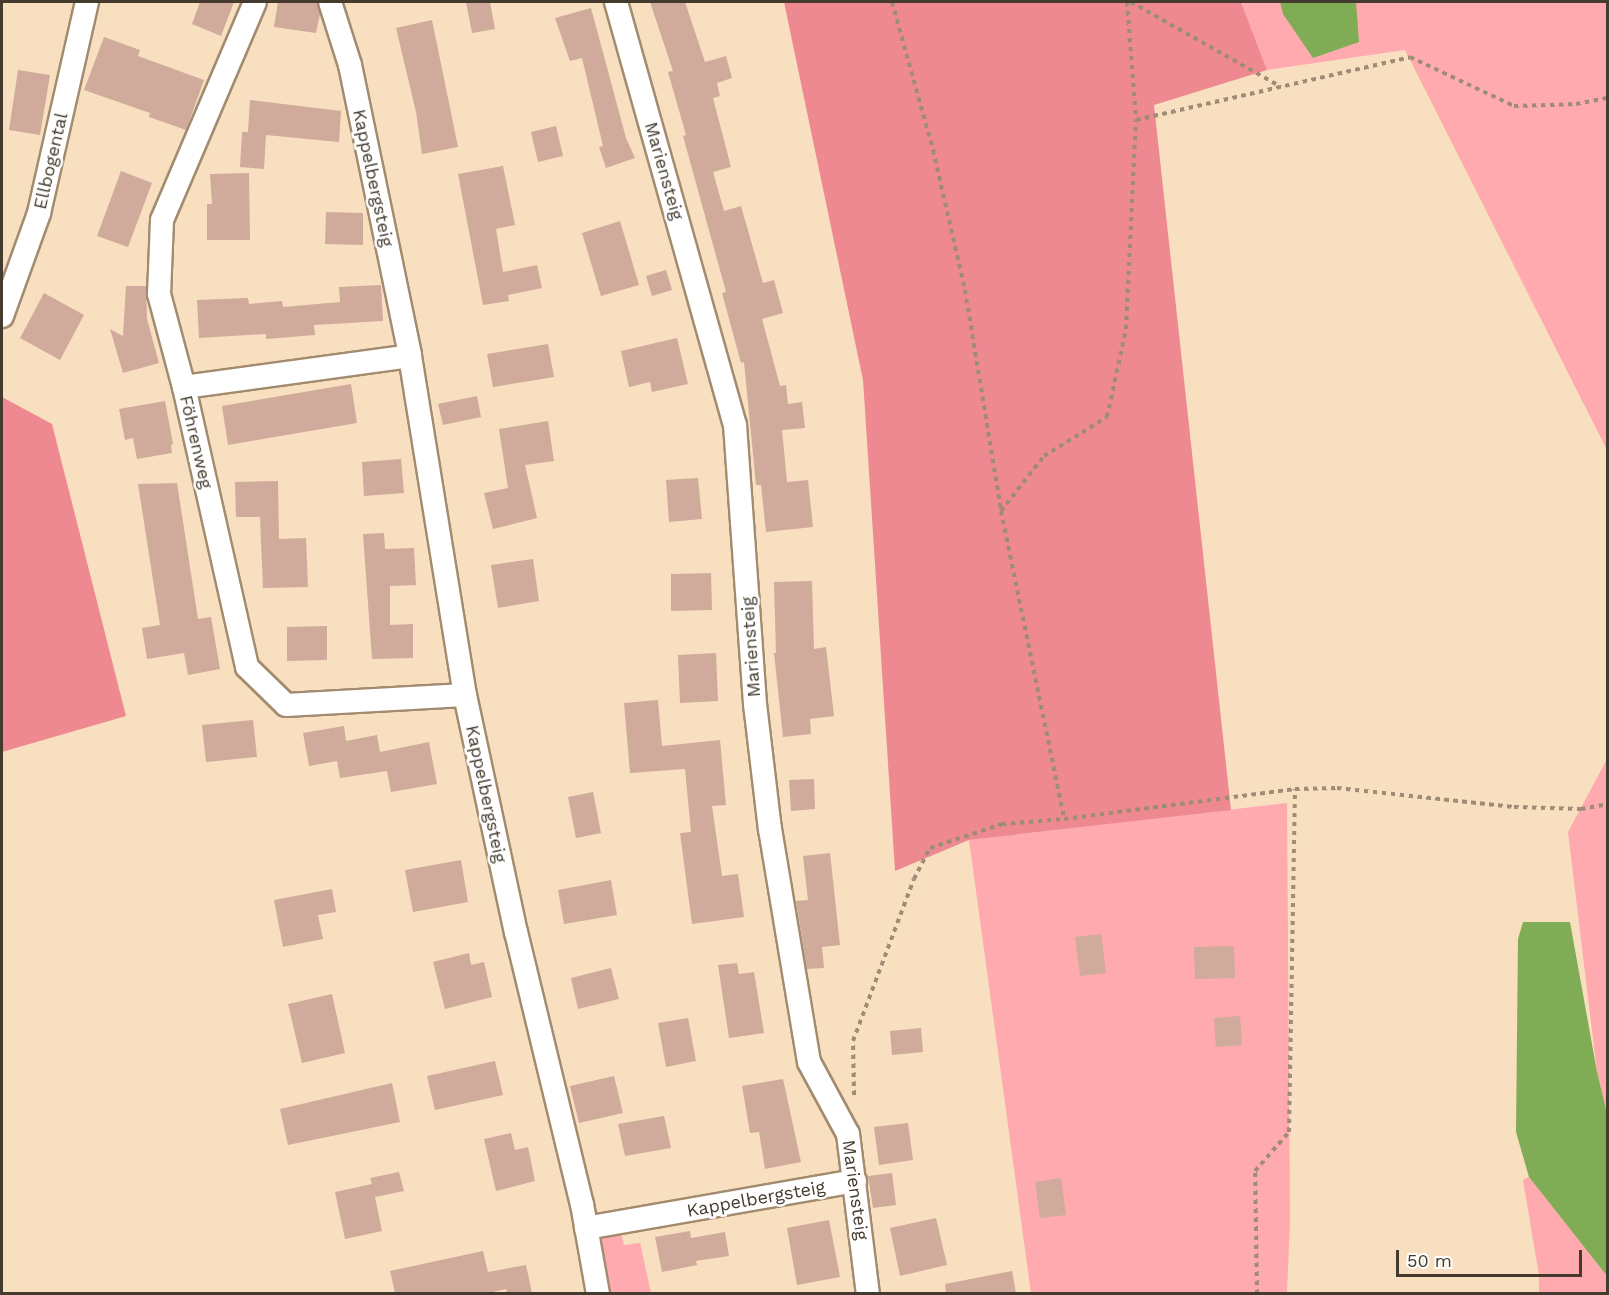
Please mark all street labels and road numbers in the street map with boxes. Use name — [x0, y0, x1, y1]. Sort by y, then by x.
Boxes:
street label: Kappelbergsteig — [348, 107, 398, 249]
street label: Ellbogental — [29, 110, 73, 212]
street label: Mariensteig — [640, 120, 688, 222]
street label: Föhrenweg — [175, 393, 217, 491]
street label: Mariensteig — [737, 596, 765, 698]
street label: Kappelbergsteig — [461, 723, 511, 865]
street label: Mariensteig — [837, 1139, 873, 1241]
street label: Kappelbergsteig — [685, 1176, 827, 1222]

